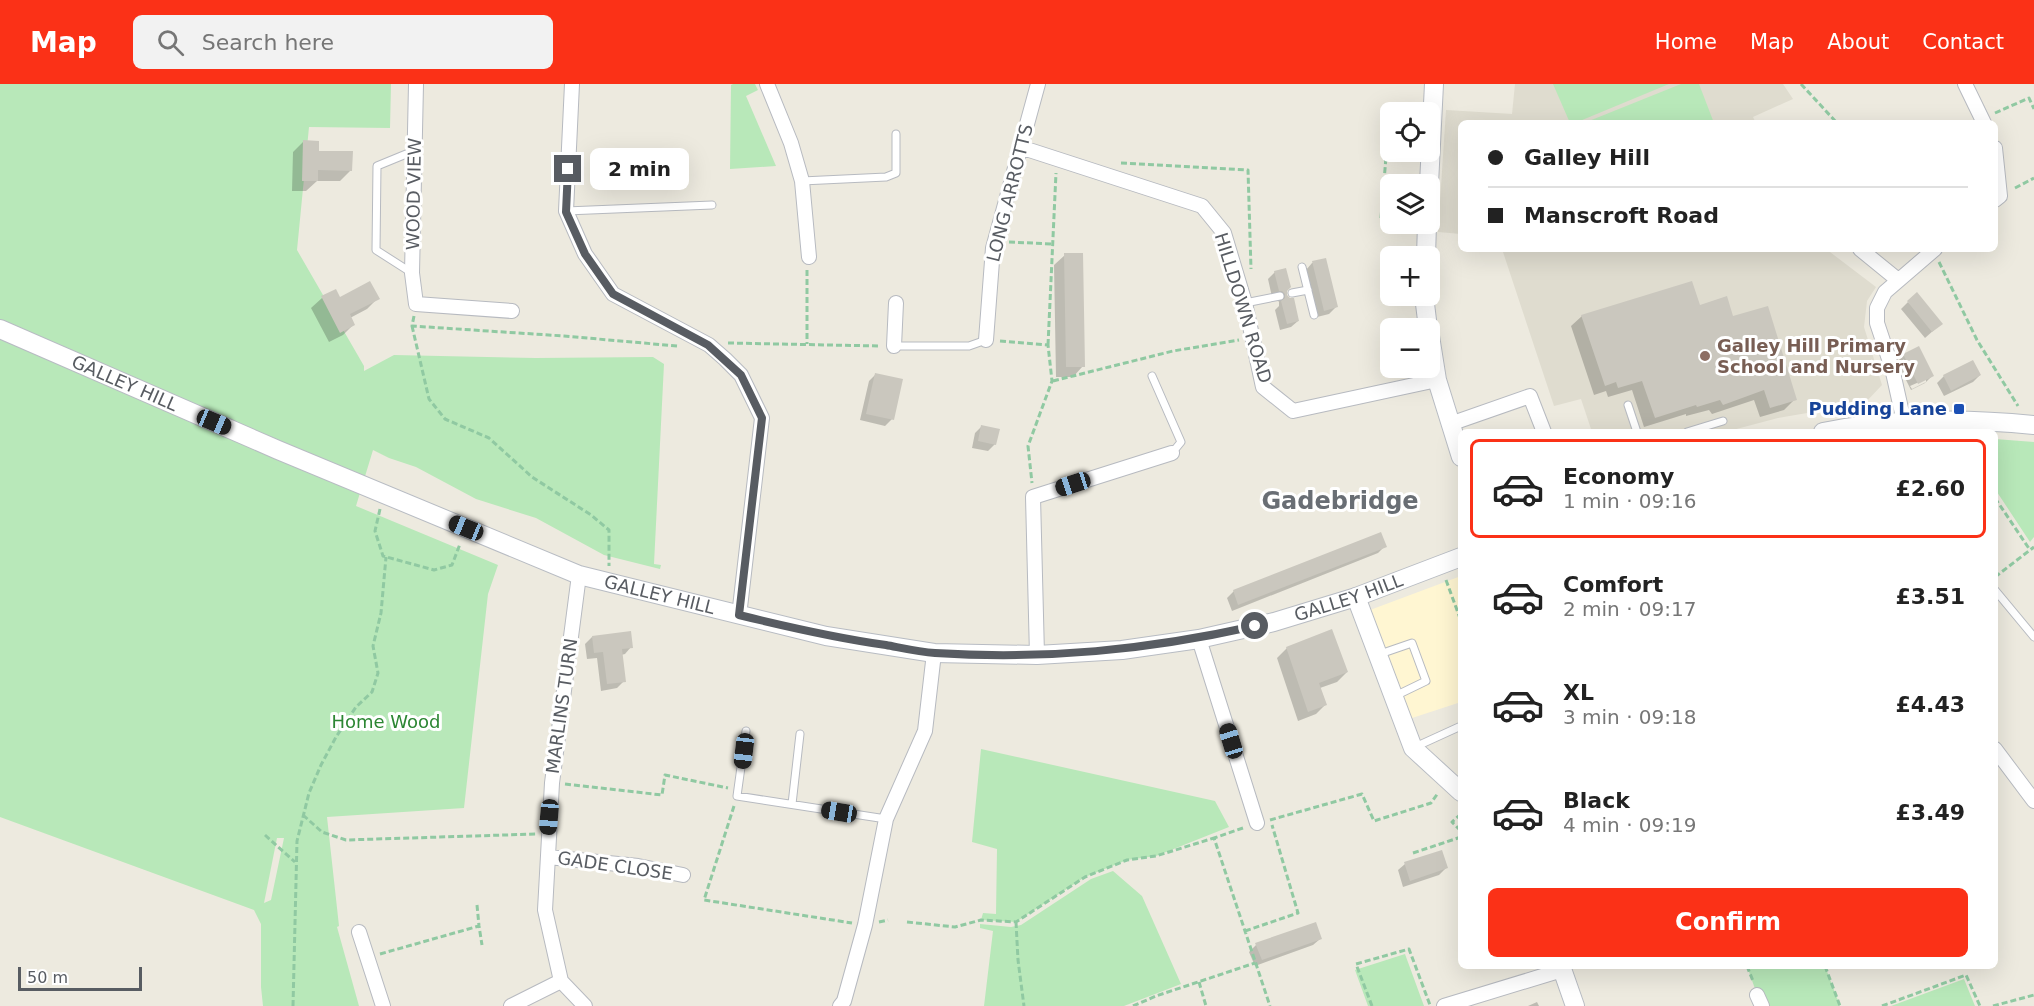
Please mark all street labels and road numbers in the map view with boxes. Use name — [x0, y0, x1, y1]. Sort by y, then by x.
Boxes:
street label: LONG ARROTTS — [982, 122, 1037, 264]
street label: WOOD VIEW — [402, 137, 425, 250]
street label: HILLDOWN ROAD — [1211, 230, 1276, 386]
street label: GALLEY HILL — [69, 351, 181, 415]
street label: GALLEY HILL — [1291, 569, 1406, 625]
street label: GALLEY HILL — [602, 571, 717, 618]
street label: MARLINS TURN — [542, 637, 581, 775]
street label: GADE CLOSE — [556, 847, 674, 884]

